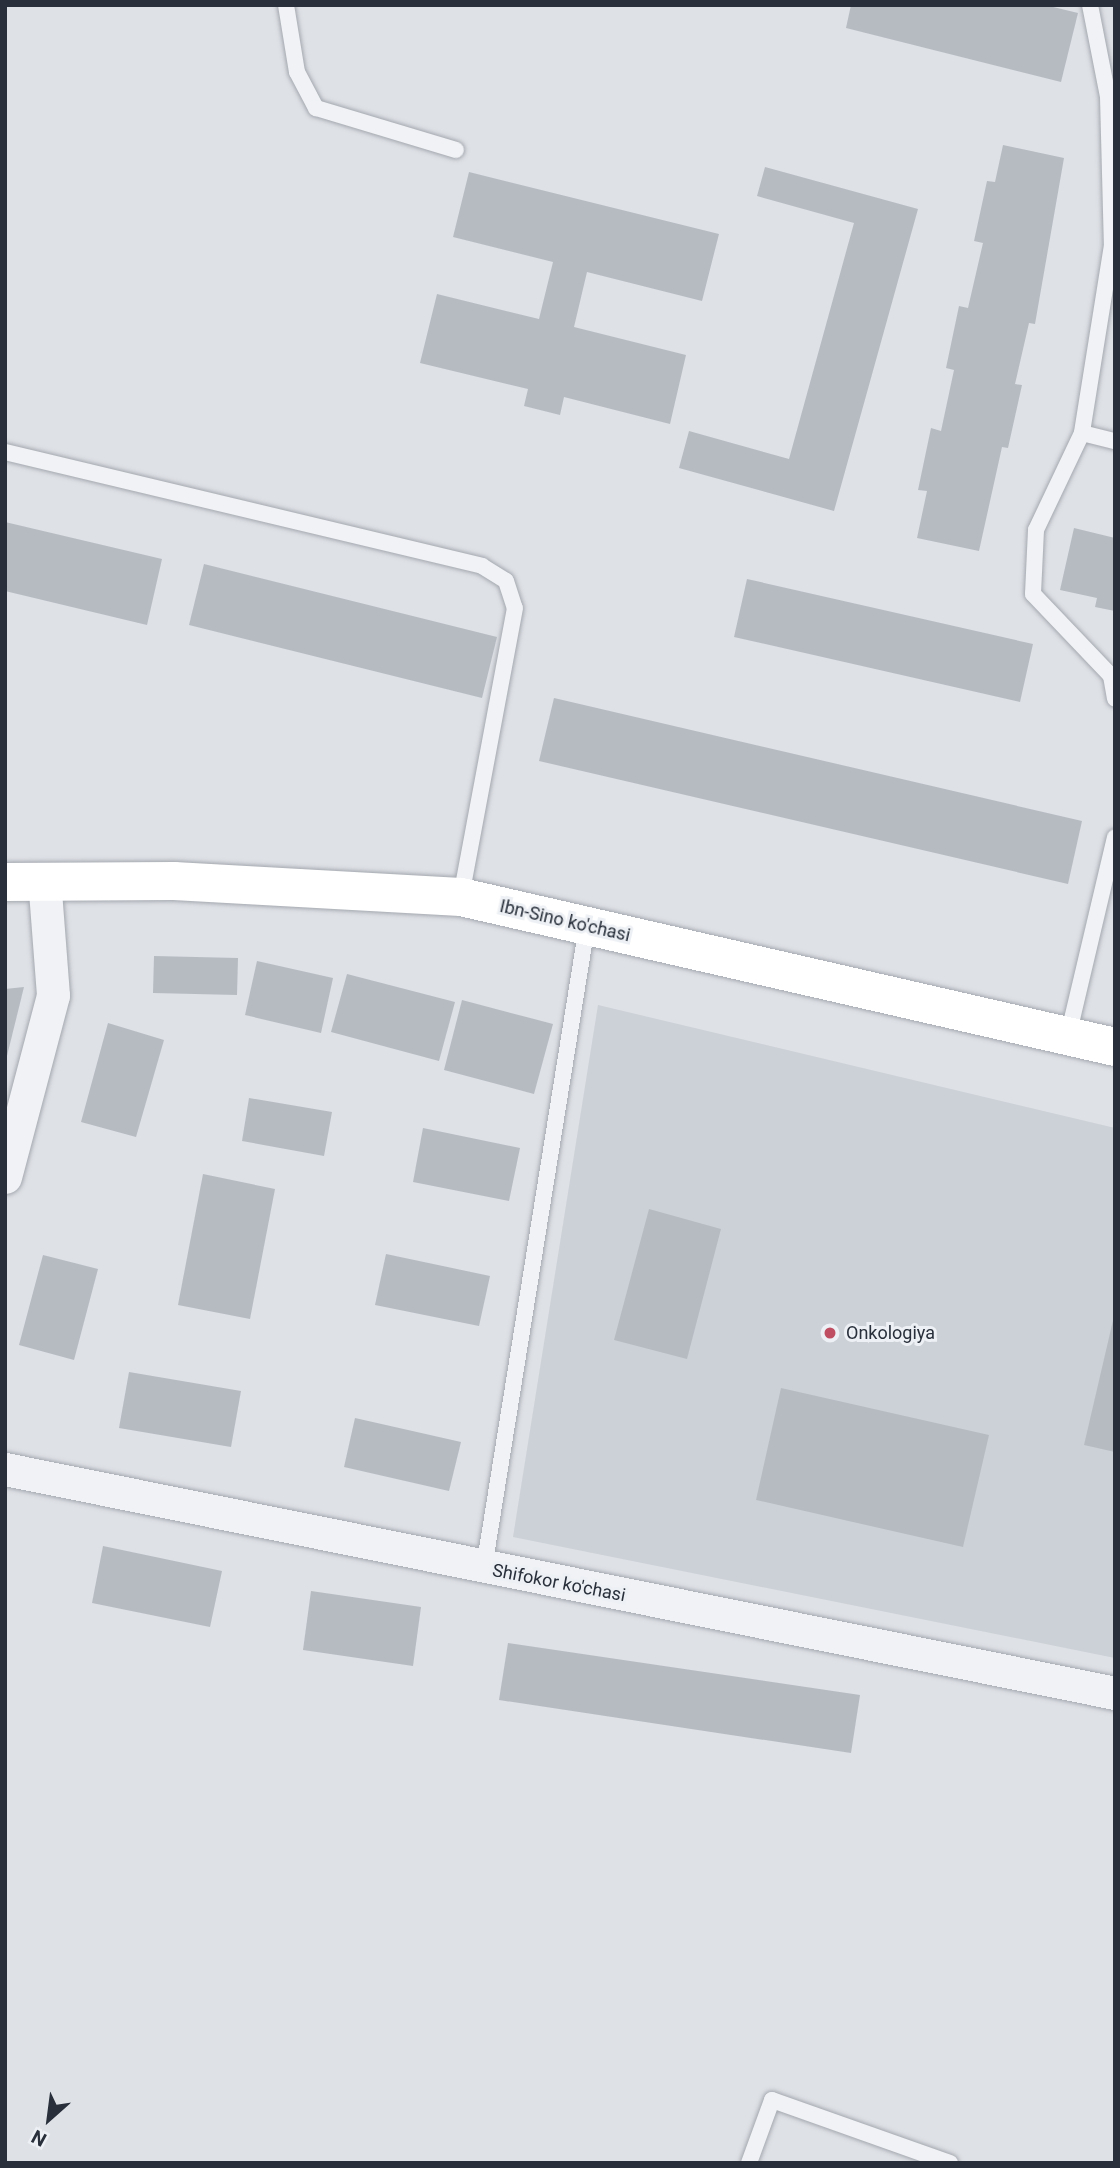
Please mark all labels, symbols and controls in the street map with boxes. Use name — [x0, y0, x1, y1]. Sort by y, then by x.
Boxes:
street label: Ibn-Sino ko'chasi — [498, 895, 632, 947]
place label: Onkologiya — [846, 1322, 935, 1344]
marker: Onkologiya — [820, 1323, 840, 1343]
street label: Shifokor ko'chasi — [491, 1560, 627, 1606]
north arrow — [14, 2084, 84, 2154]
text: N — [28, 2125, 50, 2151]

